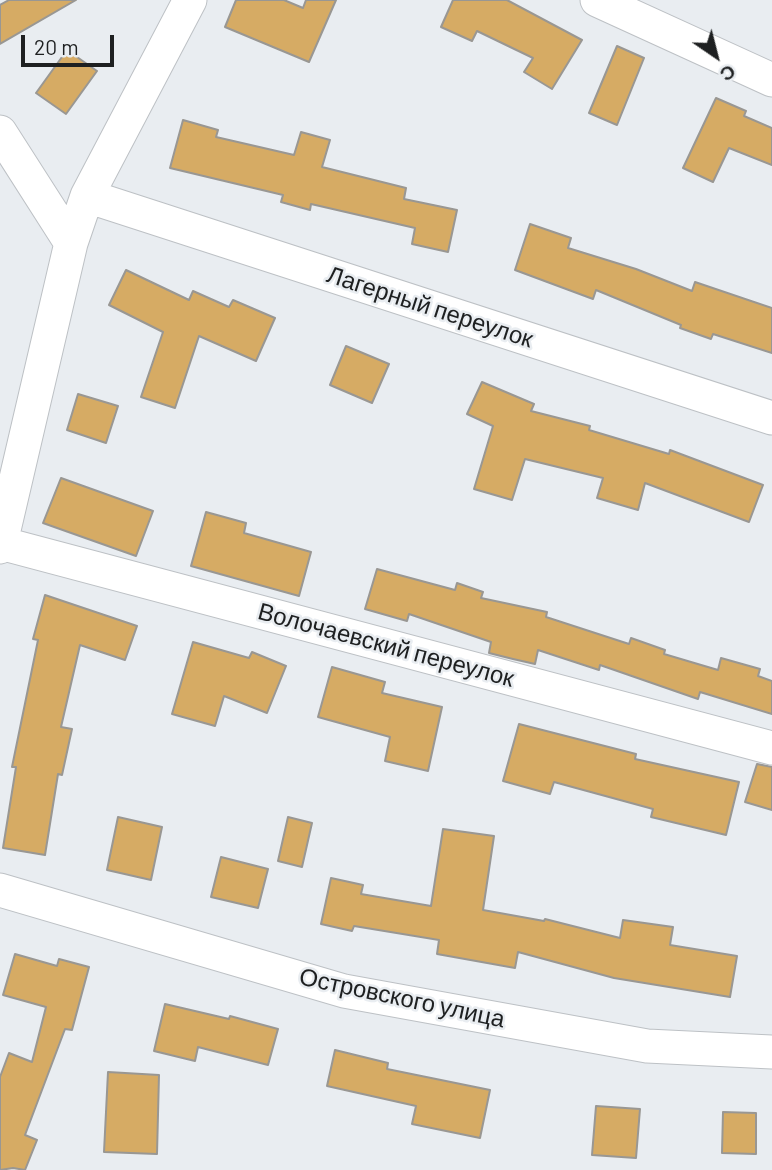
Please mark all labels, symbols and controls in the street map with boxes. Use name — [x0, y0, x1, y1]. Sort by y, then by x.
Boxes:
scale bar — [24, 21, 117, 65]
north arrow — [681, 21, 751, 91]
text: 20 m — [34, 34, 79, 59]
text: С — [716, 60, 741, 87]
street label: Лагерный переулок — [323, 260, 537, 354]
street label: Волочаевский переулок — [255, 597, 517, 693]
street label: Островского улица — [297, 962, 507, 1034]

